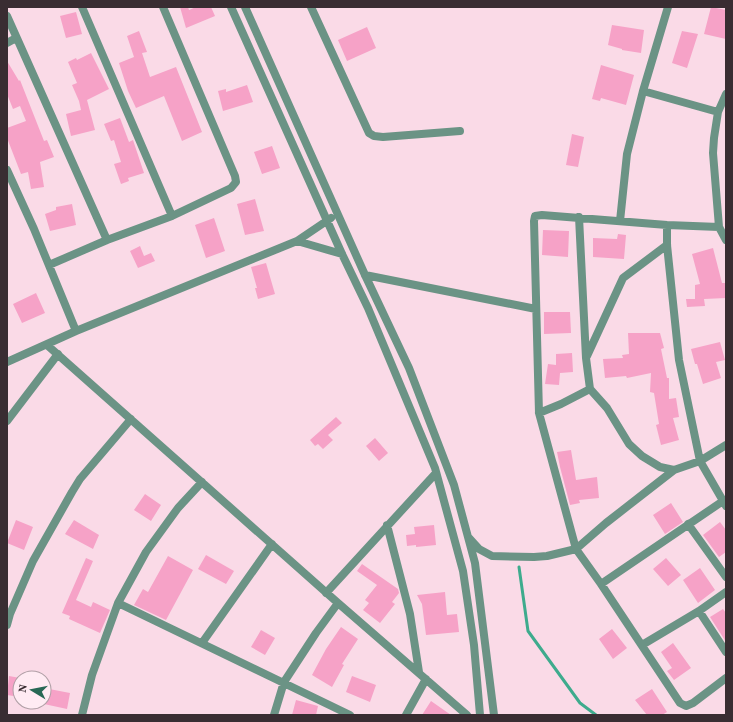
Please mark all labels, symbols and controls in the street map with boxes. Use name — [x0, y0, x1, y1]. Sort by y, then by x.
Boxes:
north arrow — [12, 670, 52, 710]
text: N — [15, 683, 31, 694]

